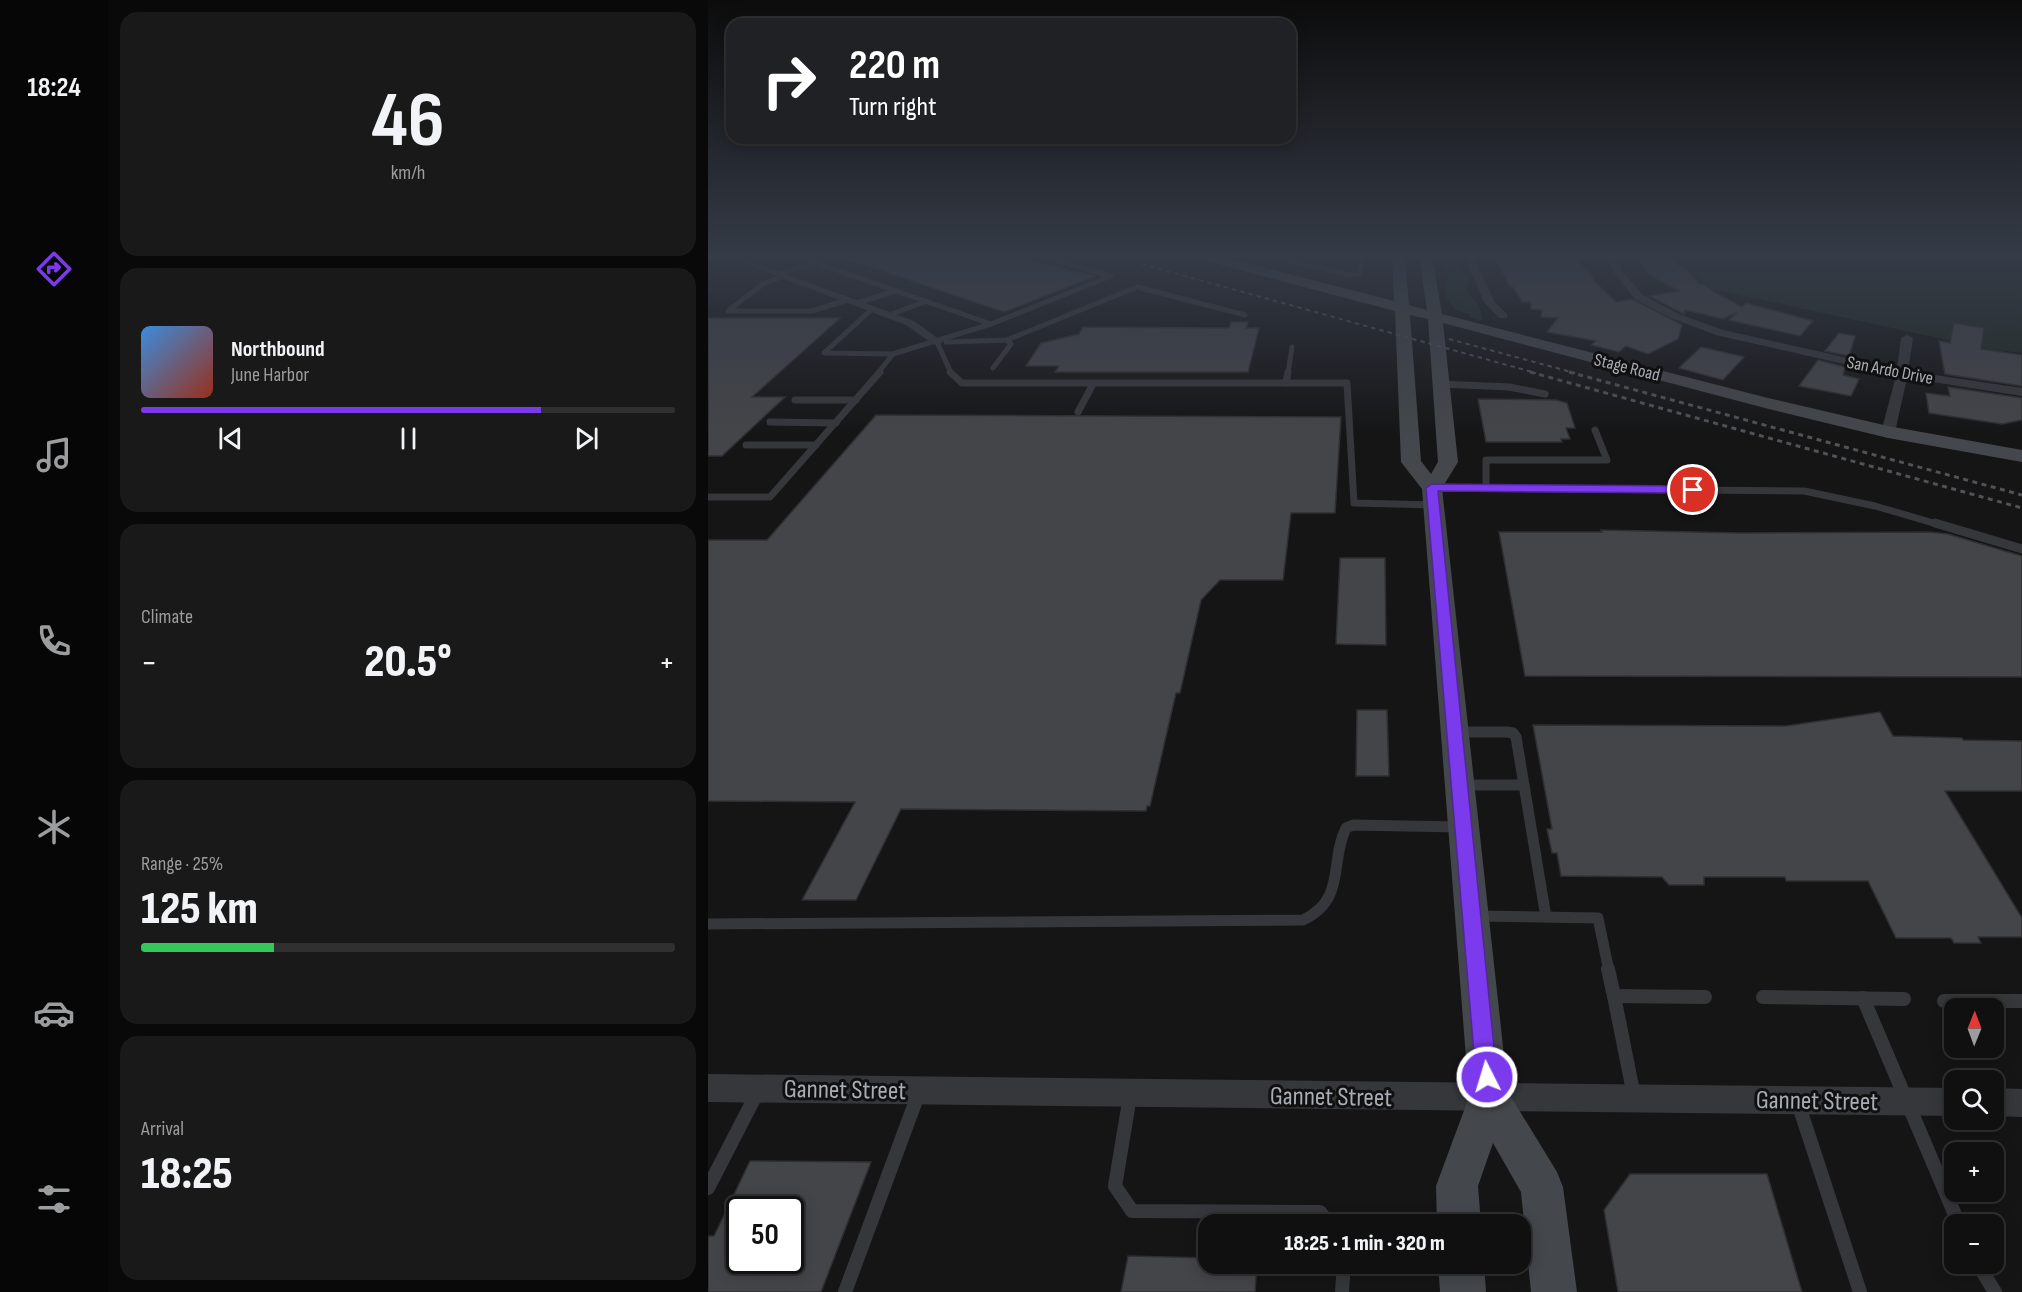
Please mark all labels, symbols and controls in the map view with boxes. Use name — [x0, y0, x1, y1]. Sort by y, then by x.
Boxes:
text: 220 m — [849, 40, 940, 91]
icon: right — [750, 42, 828, 120]
text: 18:24 — [27, 72, 81, 104]
text: 46 — [371, 75, 445, 168]
text: Turn right — [849, 91, 936, 123]
text: km/h — [391, 161, 425, 185]
icon: directions — [33, 248, 75, 290]
text: Northbound — [231, 336, 325, 363]
street label: Stage Road — [1592, 349, 1662, 386]
street label: San Ardo Drive — [1845, 352, 1935, 389]
text: June Harbor — [231, 363, 309, 387]
icon: previous — [214, 422, 247, 455]
icon: pause — [392, 422, 425, 455]
icon: next — [570, 422, 603, 455]
icon: music — [33, 434, 75, 476]
pin — [1667, 464, 1718, 515]
icon: arrive — [1676, 473, 1709, 506]
text: Climate — [141, 605, 193, 629]
icon: phone — [33, 620, 75, 662]
text: 20.5° — [364, 635, 452, 690]
text: − — [141, 643, 157, 683]
text: + — [659, 643, 675, 683]
icon: climate — [33, 806, 75, 848]
text: Range · 25% — [141, 852, 223, 876]
text: 125 km — [141, 882, 258, 937]
icon: car — [33, 992, 75, 1034]
north arrow — [1944, 998, 2004, 1058]
map controls — [1944, 998, 2004, 1274]
position arrow — [1455, 1045, 1519, 1109]
button: search — [1944, 1070, 2004, 1130]
street label: Gannet Street — [784, 1074, 907, 1107]
street label: Gannet Street — [1270, 1081, 1393, 1114]
street label: Gannet Street — [1756, 1085, 1879, 1118]
text: Arrival — [141, 1117, 184, 1141]
button: + — [1944, 1142, 2004, 1202]
text: 18:25 — [141, 1147, 233, 1202]
icon: filters — [33, 1178, 75, 1220]
speed limit sign: 50 — [726, 1196, 804, 1274]
button: − — [1944, 1214, 2004, 1274]
text: 18:25 · 1 min · 320 m — [1284, 1230, 1445, 1257]

